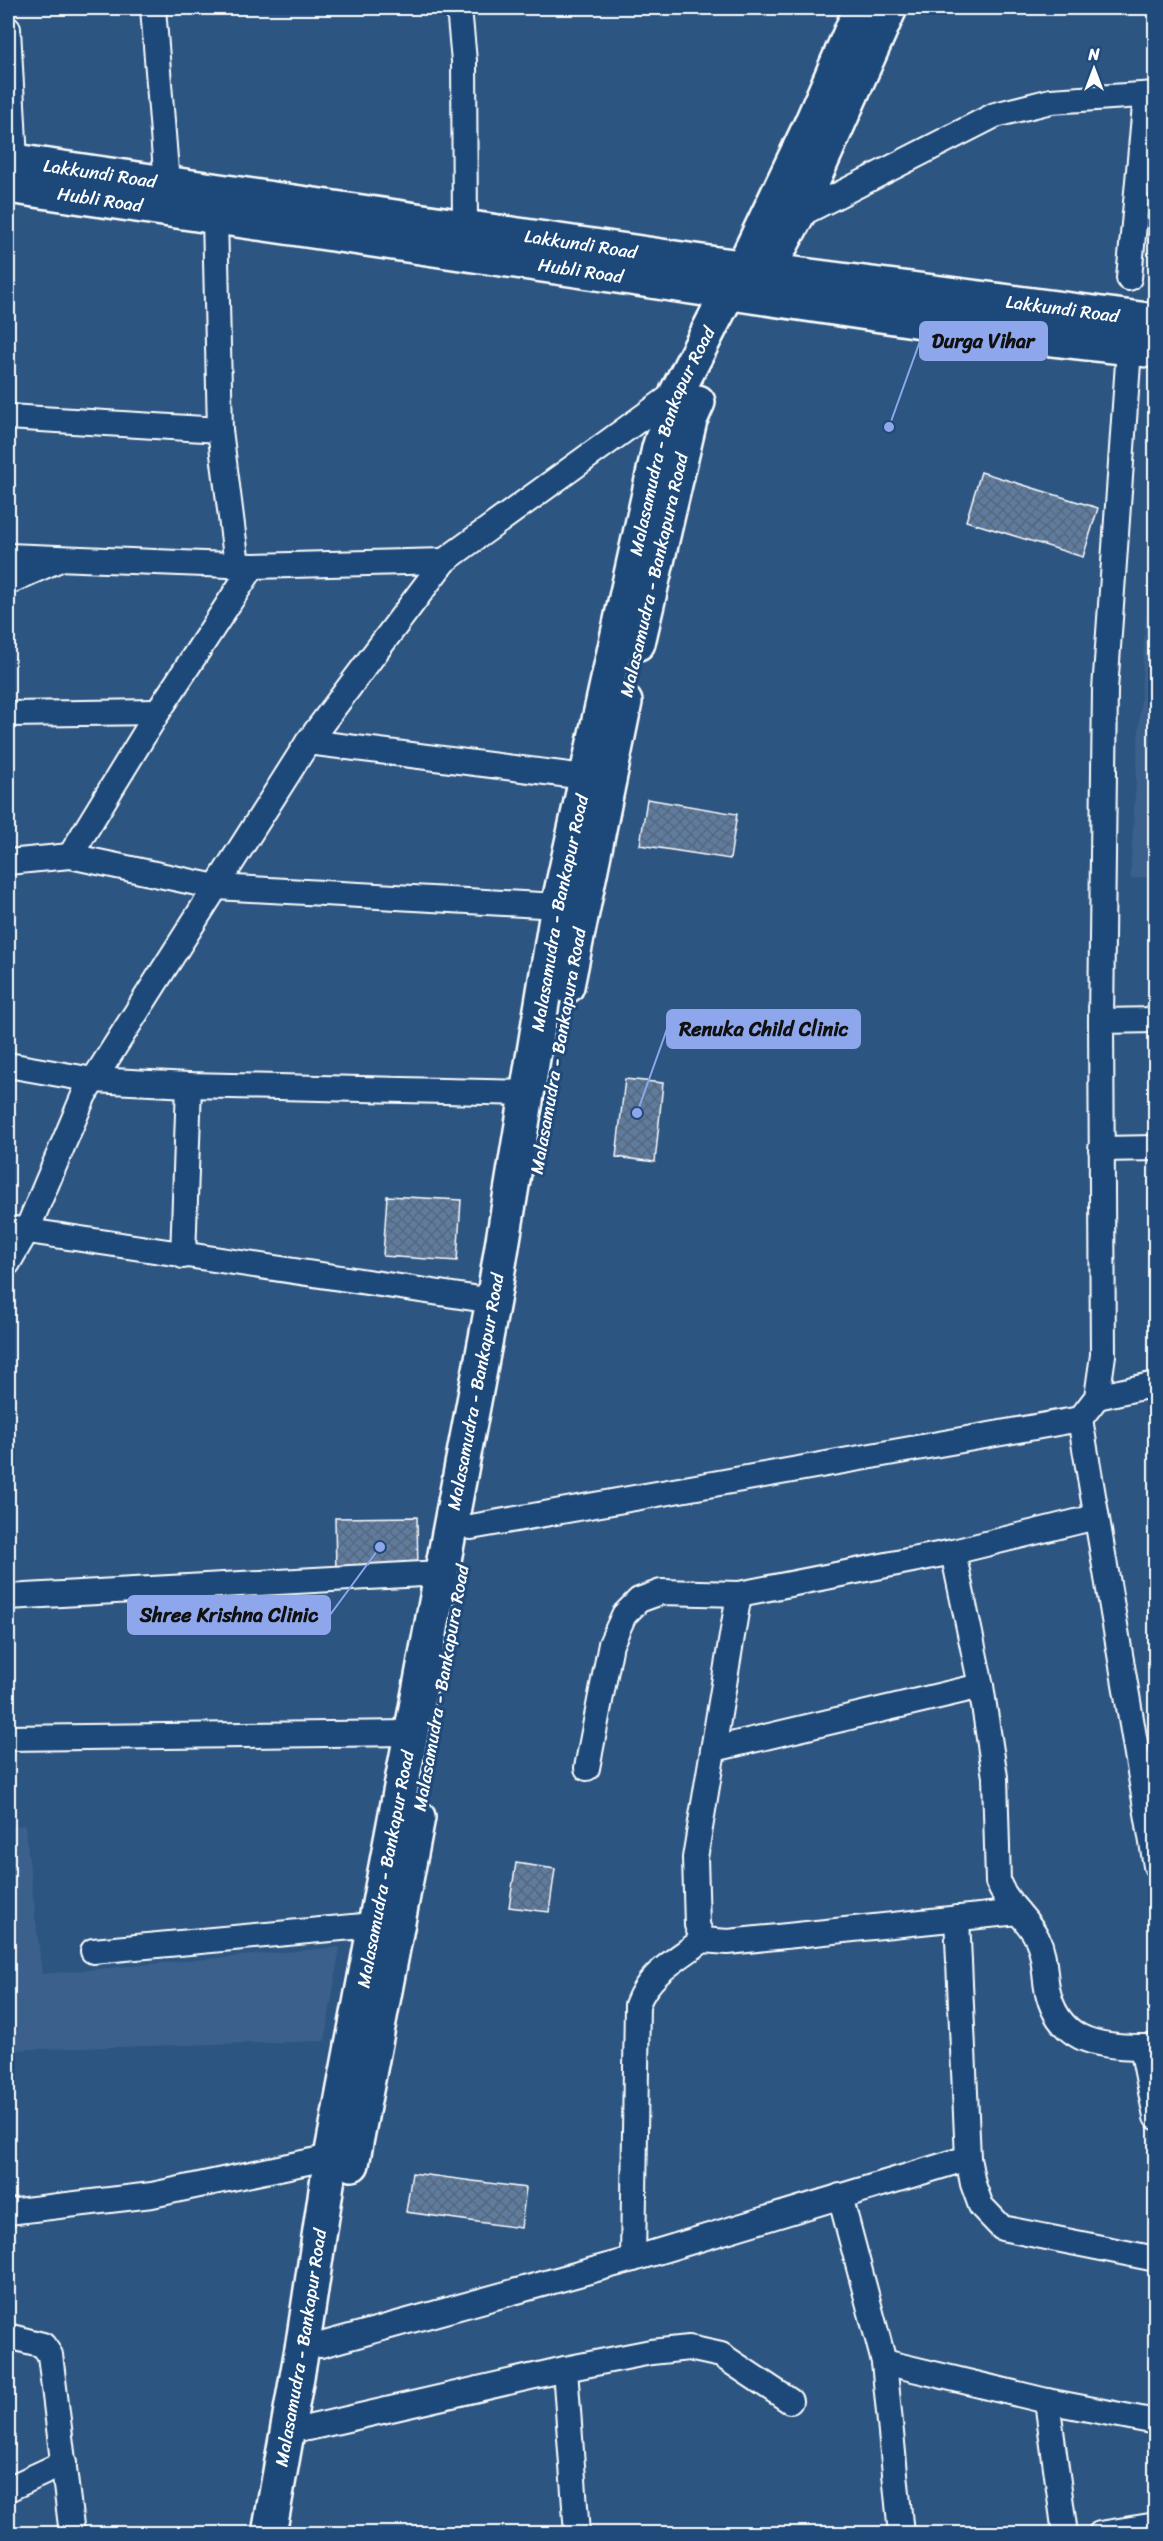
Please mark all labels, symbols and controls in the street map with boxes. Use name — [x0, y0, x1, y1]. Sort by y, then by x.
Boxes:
north arrow — [1064, 39, 1124, 99]
text: N — [1087, 40, 1100, 69]
street label: Lakkundi Road — [41, 149, 160, 198]
street label: Hubli Road — [55, 178, 146, 222]
street label: Lakkundi Road — [522, 220, 641, 269]
street label: Hubli Road — [536, 249, 627, 293]
street label: Lakkundi Road — [1004, 286, 1122, 332]
street label: Malasamudra - Bankapur Road — [620, 319, 725, 559]
callout: Durga Vihar — [920, 322, 1047, 360]
text: Durga Vihar — [932, 324, 1036, 359]
street label: Malasamudra - Bankapura Road — [610, 448, 698, 700]
street label: Malasamudra - Bankapur Road — [522, 790, 598, 1034]
street label: Malasamudra - Bankapura Road — [521, 924, 596, 1177]
callout: Renuka Child Clinic — [667, 1010, 860, 1048]
text: Renuka Child Clinic — [678, 1012, 849, 1047]
street label: Malasamudra - Bankapur Road — [438, 1269, 514, 1513]
street label: Malasamudra - Bankapura Road — [404, 1561, 479, 1814]
callout: Shree Krishna Clinic — [128, 1596, 330, 1634]
text: Shree Krishna Clinic — [139, 1598, 319, 1633]
street label: Malasamudra - Bankapur Road — [347, 1746, 424, 1990]
street label: Malasamudra - Bankapur Road — [265, 2225, 336, 2469]

